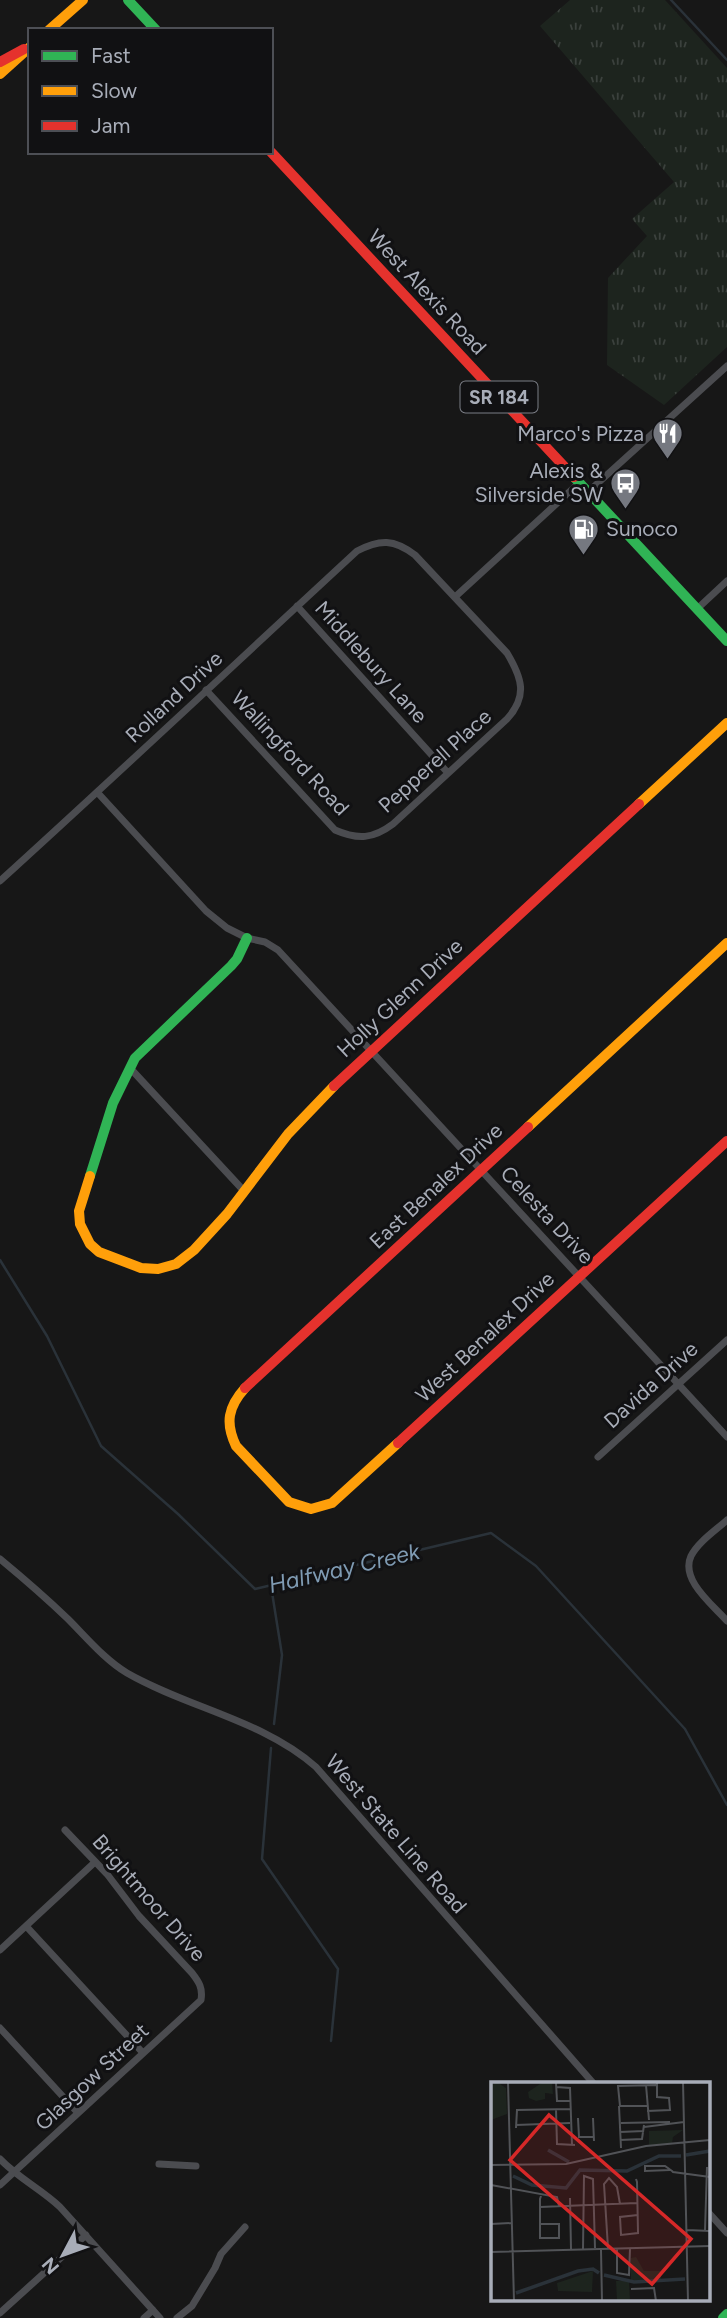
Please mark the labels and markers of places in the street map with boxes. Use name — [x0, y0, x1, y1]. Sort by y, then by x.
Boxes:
restaurant icon: Marco's Pizza — [650, 417, 684, 461]
place label: Marco's Pizza — [517, 421, 644, 446]
place label: Alexis & Silverside SW — [475, 458, 603, 507]
bus stop icon: Alexis & Silverside SW — [609, 466, 643, 510]
fuel station icon: Sunoco — [566, 512, 600, 556]
place label: Sunoco — [606, 516, 678, 541]

